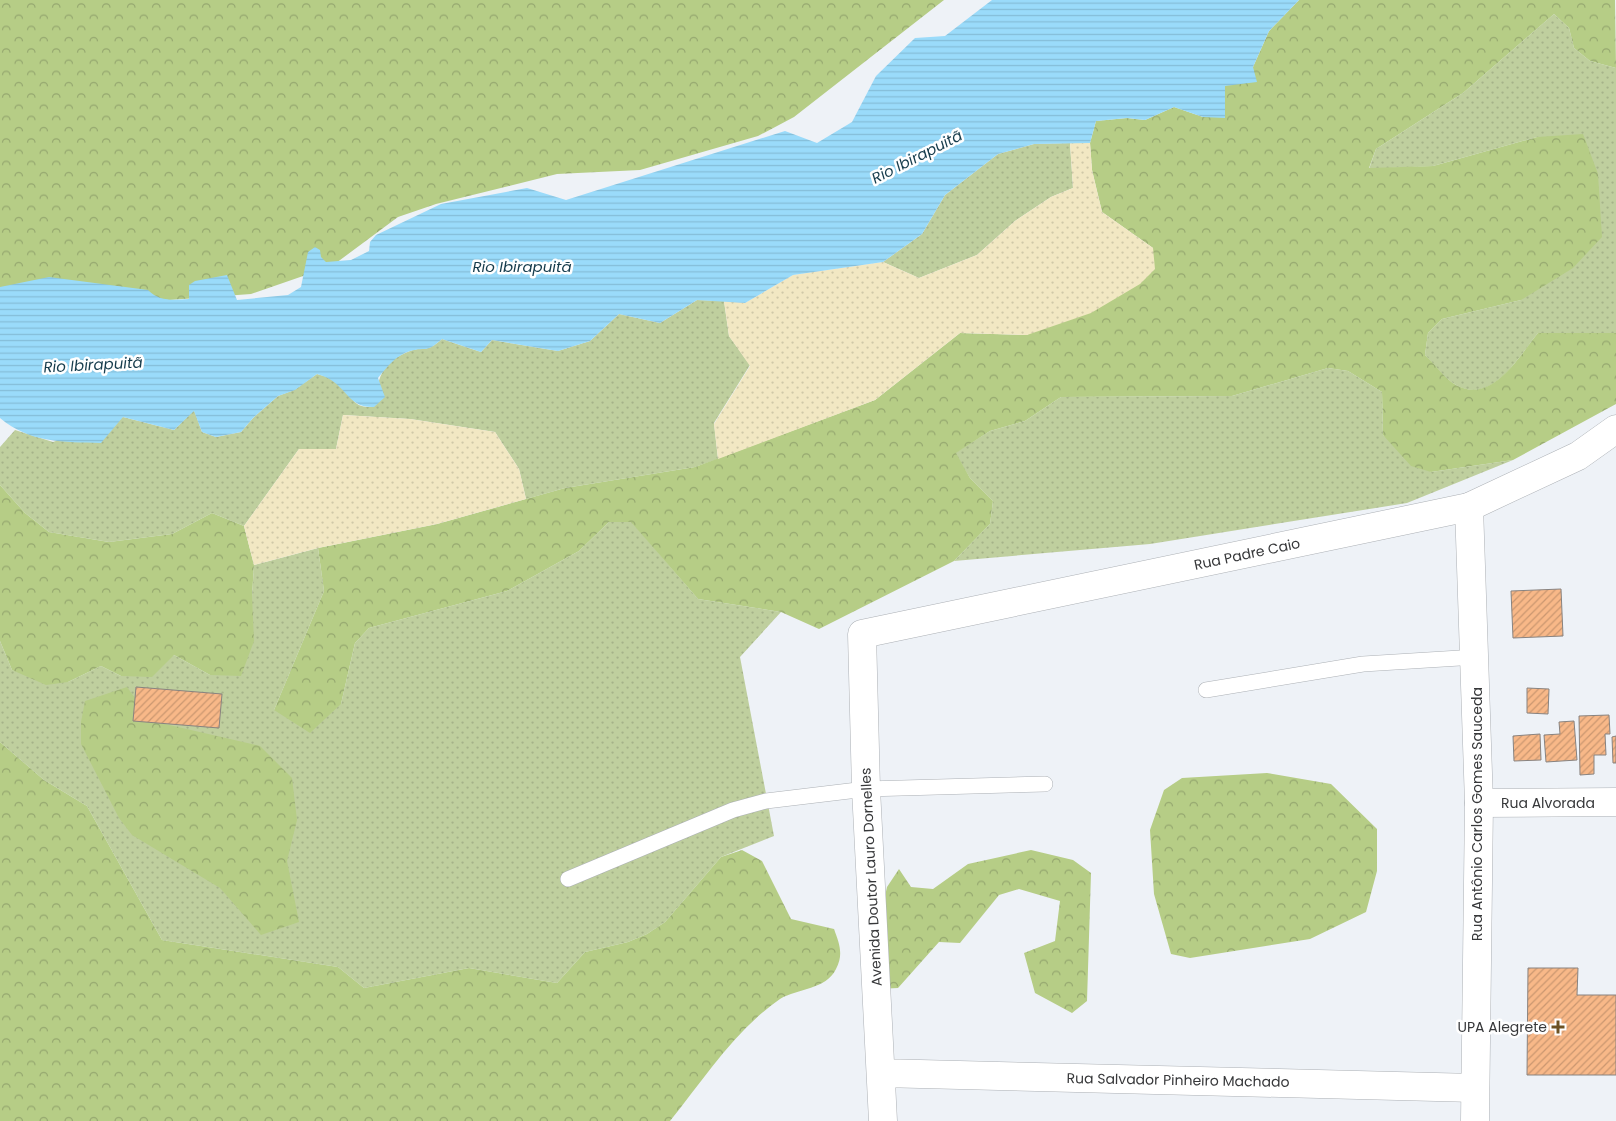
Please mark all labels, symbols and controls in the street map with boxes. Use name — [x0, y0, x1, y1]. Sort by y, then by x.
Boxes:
water label: Rio Ibirapuitã — [868, 125, 966, 188]
water label: Rio Ibirapuitã — [472, 256, 572, 277]
water label: Rio Ibirapuitã — [43, 351, 143, 378]
street label: Rua Padre Caio — [1192, 533, 1302, 575]
street label: Rua Antônio Carlos Gomes Sauceda — [1467, 687, 1487, 941]
street label: Avenida Doutor Lauro Dornelles — [855, 767, 887, 987]
street label: Rua Alvorada — [1501, 793, 1595, 813]
place label: UPA Alegrete — [1458, 1017, 1547, 1037]
marker: UPA Alegrete — [1551, 1020, 1565, 1034]
street label: Rua Salvador Pinheiro Machado — [1066, 1068, 1290, 1092]

